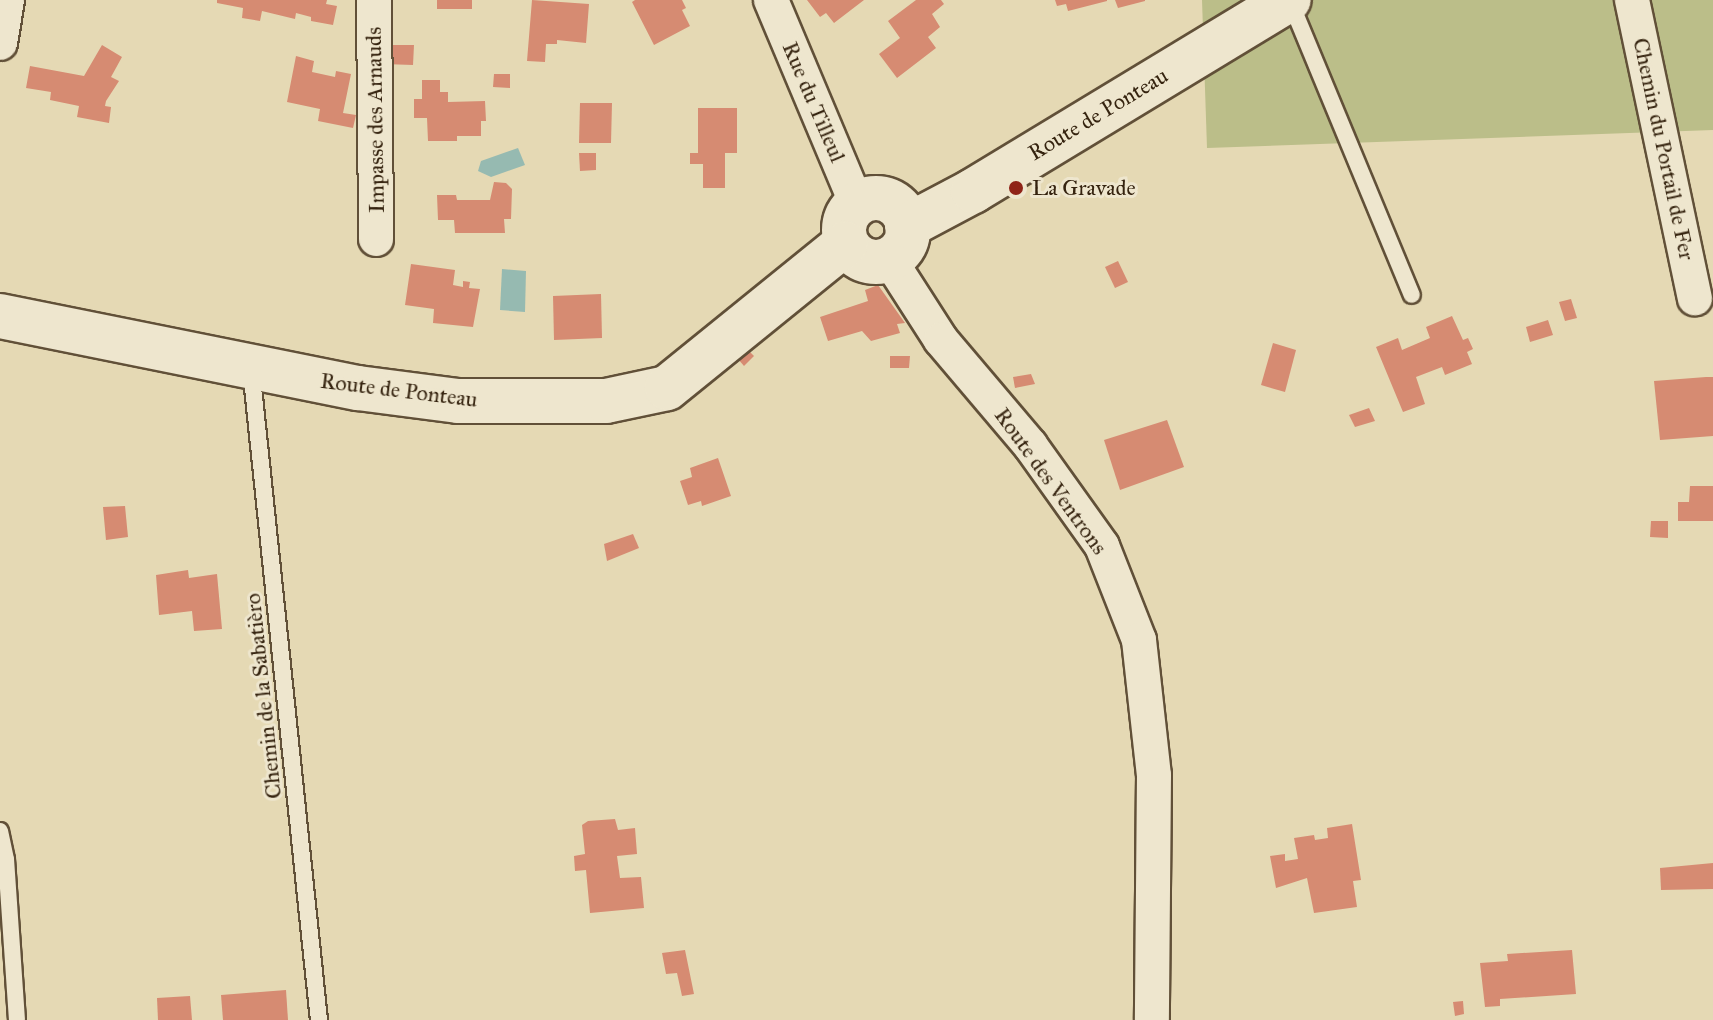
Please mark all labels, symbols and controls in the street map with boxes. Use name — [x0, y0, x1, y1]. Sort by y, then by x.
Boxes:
street label: Impasse des Arnauds — [360, 27, 390, 213]
street label: Chemin du Portail de Fer — [1628, 35, 1700, 263]
street label: Rue du Tilleul — [777, 38, 851, 166]
street label: Route de Ponteau — [1023, 62, 1173, 166]
place label: La Gravade — [1032, 175, 1136, 201]
marker: La Gravade — [1007, 179, 1025, 197]
street label: Route de Ponteau — [319, 367, 479, 413]
street label: Route des Ventrons — [989, 403, 1113, 559]
street label: Chemin de la Sabatièro — [239, 592, 287, 800]

